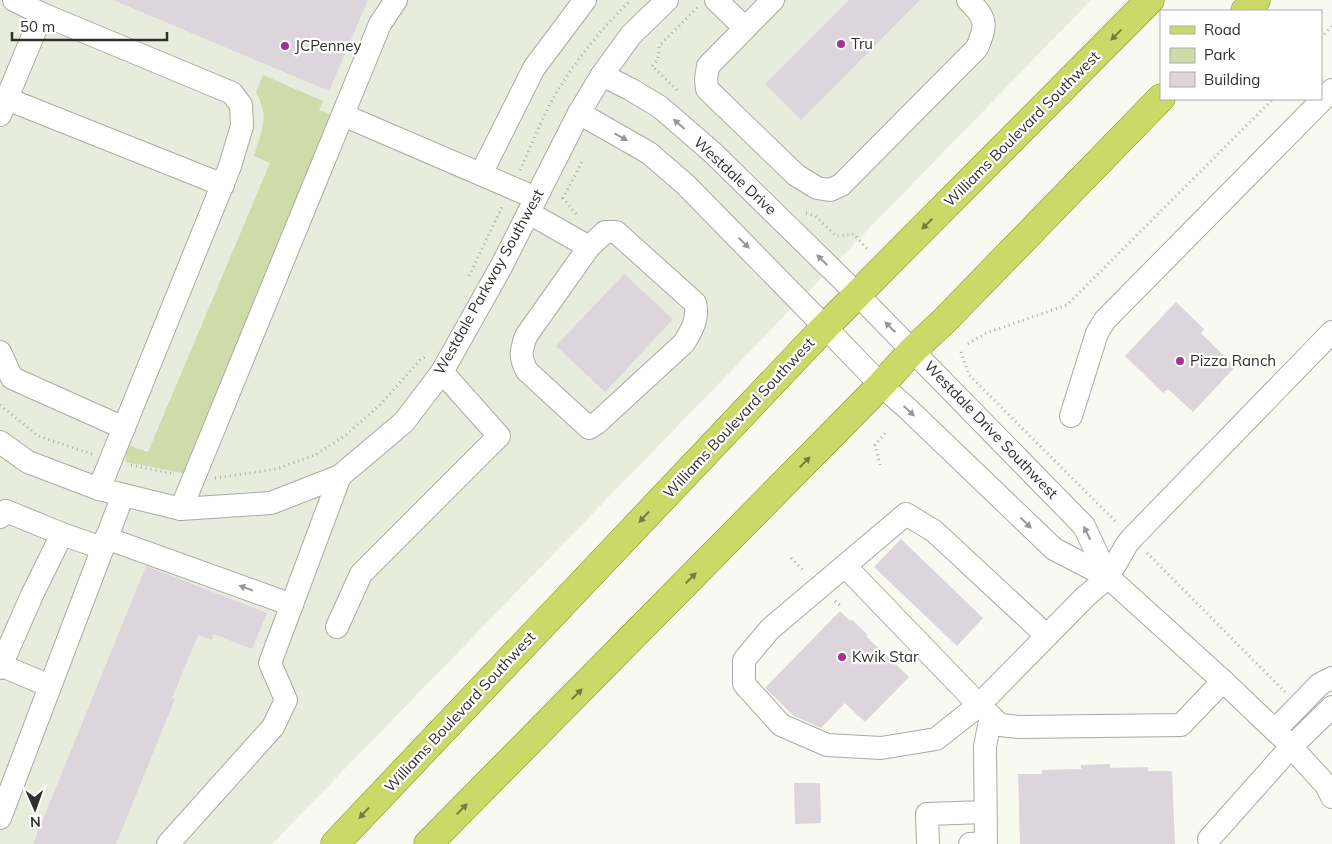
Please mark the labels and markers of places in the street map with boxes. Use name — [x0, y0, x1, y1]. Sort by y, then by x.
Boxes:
place label: Tru — [851, 34, 873, 53]
place label: JCPenney — [295, 36, 361, 55]
marker: Tru — [835, 38, 847, 50]
marker: JCPenney — [279, 40, 291, 52]
place label: Pizza Ranch — [1190, 351, 1276, 370]
marker: Pizza Ranch — [1174, 355, 1186, 367]
place label: Kwik Star — [852, 647, 919, 666]
marker: Kwik Star — [836, 651, 848, 663]

